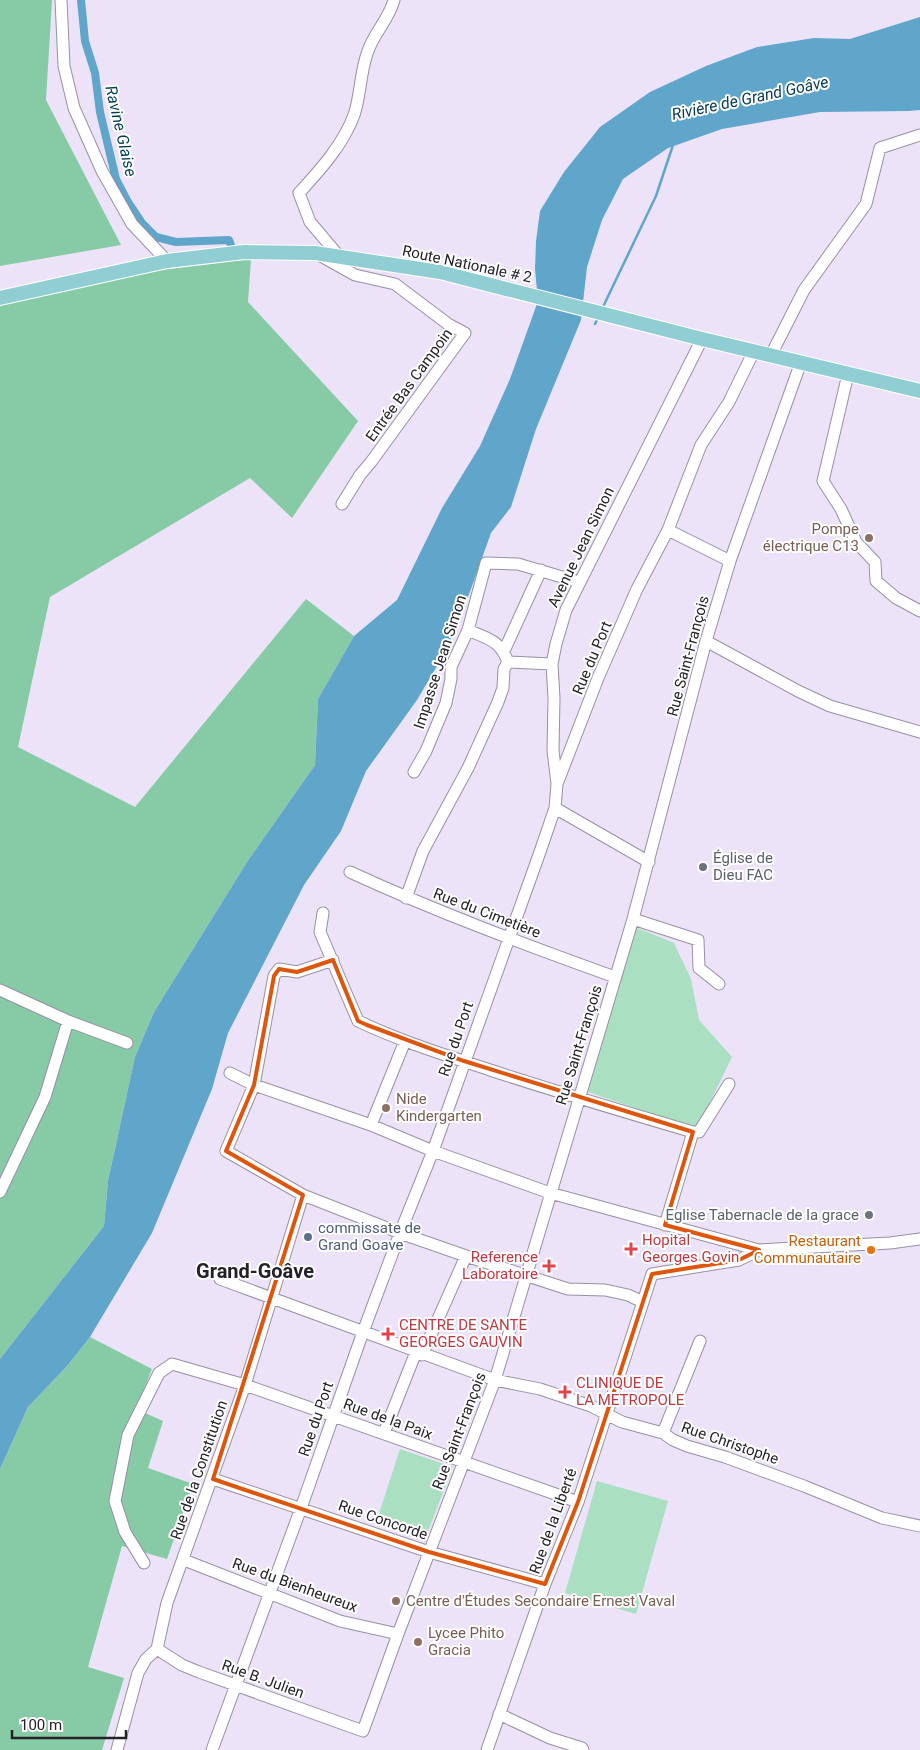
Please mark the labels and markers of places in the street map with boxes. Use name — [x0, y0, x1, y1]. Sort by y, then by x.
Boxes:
place label: Pompe électrique C13 — [763, 520, 859, 555]
marker: Pompe électrique C13 — [863, 532, 875, 544]
place label: Église de Dieu FAC — [713, 849, 773, 884]
marker: Église de Dieu FAC — [697, 861, 709, 873]
place label: Nide Kindergarten — [396, 1090, 482, 1125]
marker: Nide Kindergarten — [380, 1102, 392, 1114]
place label: Eglise Tabernacle de la grace — [666, 1206, 859, 1224]
marker: Eglise Tabernacle de la grace — [863, 1209, 875, 1221]
place label: commissate de Grand Goave — [318, 1219, 421, 1254]
marker: commissate de Grand Goave — [302, 1231, 314, 1243]
place label: Hopital Georges Govin — [642, 1231, 739, 1266]
place label: Restaurant Communautaire — [754, 1232, 861, 1267]
marker: Hopital Georges Govin — [624, 1242, 638, 1256]
marker: Restaurant Communautaire — [865, 1244, 877, 1256]
place label: Reference Laboratoire — [462, 1248, 538, 1283]
marker: Reference Laboratoire — [542, 1259, 556, 1273]
place label: CENTRE DE SANTE GEORGES GAUVIN — [399, 1316, 527, 1351]
marker: CENTRE DE SANTE GEORGES GAUVIN — [381, 1327, 395, 1341]
place label: CLINIQUE DE LA METROPOLE — [576, 1374, 685, 1409]
marker: CLINIQUE DE LA METROPOLE — [558, 1385, 572, 1399]
place label: Centre d'Études Secondaire Ernest Vaval — [406, 1592, 675, 1610]
marker: Centre d'Études Secondaire Ernest Vaval — [390, 1595, 402, 1607]
place label: Lycee Phito Gracia — [428, 1624, 504, 1659]
marker: Lycee Phito Gracia — [412, 1636, 424, 1648]

